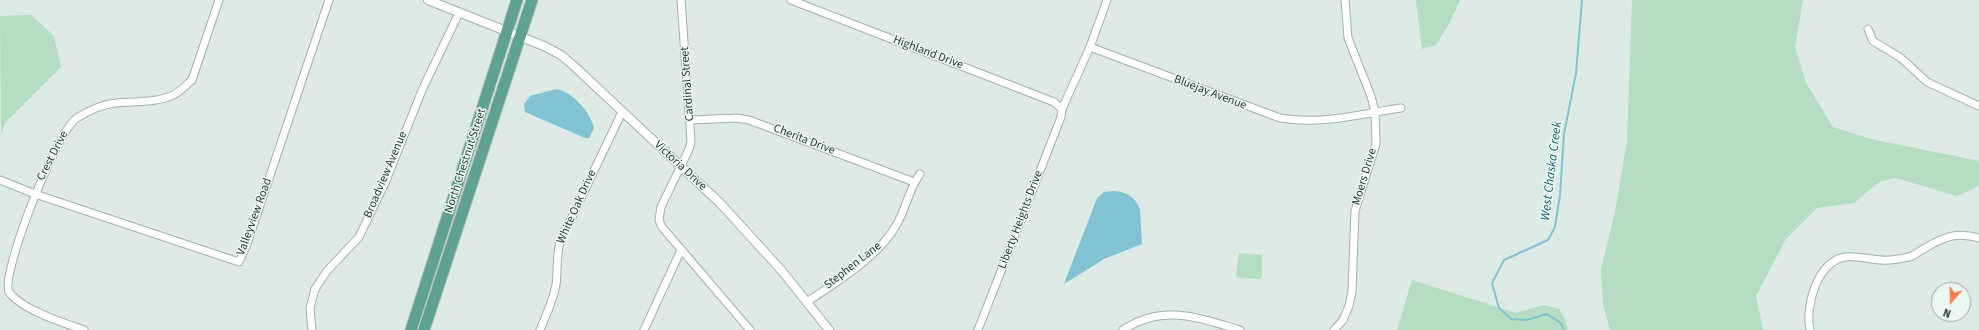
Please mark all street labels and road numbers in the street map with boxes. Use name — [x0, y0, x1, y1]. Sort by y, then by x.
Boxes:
street label: Highland Drive — [891, 33, 965, 73]
street label: Cardinal Street — [678, 46, 698, 122]
street label: Bluejay Avenue — [1172, 73, 1248, 113]
street label: North Chestnut Street — [442, 107, 490, 215]
street label: Cherita Drive — [771, 122, 837, 158]
street label: Crest Drive — [34, 129, 72, 183]
street label: Broadview Avenue — [361, 130, 411, 220]
street label: Victoria Drive — [651, 138, 709, 194]
street label: Moers Drive — [1350, 147, 1380, 207]
street label: White Oak Drive — [554, 168, 600, 246]
street label: Liberty Heights Drive — [996, 169, 1046, 271]
street label: Valleyview Road — [234, 176, 276, 258]
street label: Stephen Lane — [822, 239, 884, 293]

